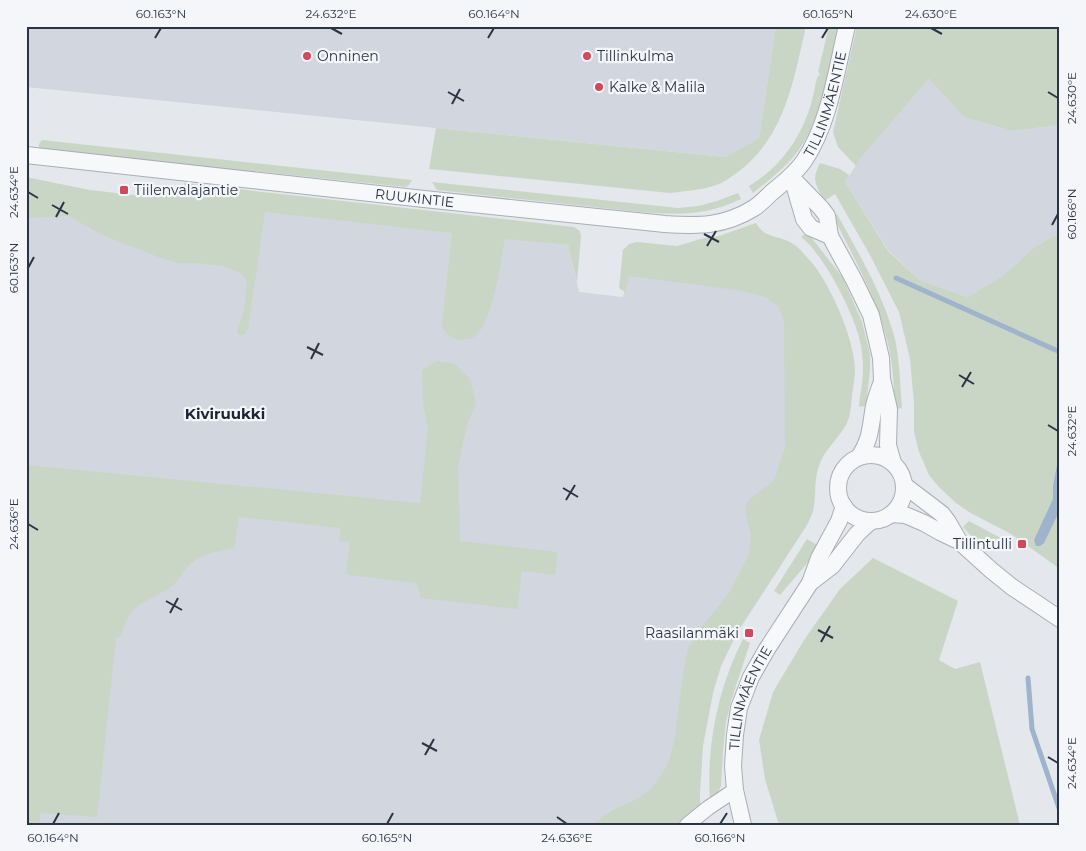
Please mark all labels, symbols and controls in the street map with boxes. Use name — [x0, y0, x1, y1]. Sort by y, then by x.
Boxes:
text: 60.163°N — [136, 6, 186, 21]
text: 24.632°E — [305, 6, 357, 21]
text: 60.164°N — [468, 6, 520, 21]
text: 60.165°N — [803, 6, 853, 21]
text: 24.630°E — [905, 6, 957, 21]
place label: Onninen — [317, 47, 379, 65]
place label: Tillinkulma — [597, 47, 674, 65]
marker: Onninen — [301, 50, 313, 62]
marker: Tillinkulma — [581, 50, 593, 62]
street label: TILLINMÄENTIE — [800, 50, 850, 160]
text: 24.630°E — [1064, 72, 1079, 124]
place label: Kalke & Malila — [609, 78, 705, 96]
marker: Kalke & Malila — [593, 81, 605, 93]
text: 24.634°E — [6, 166, 21, 218]
place label: Tiilenvalajantie — [134, 181, 238, 199]
marker: Tiilenvalajantie — [118, 184, 130, 196]
street label: RUUKINTIE — [374, 185, 455, 211]
text: 60.166°N — [1064, 189, 1079, 240]
text: 60.163°N — [6, 243, 21, 293]
district label: Kiviruukki — [185, 404, 265, 423]
text: 24.632°E — [1064, 405, 1079, 457]
text: 24.636°E — [6, 498, 21, 550]
place label: Tillintulli — [953, 535, 1012, 553]
marker: Tillintulli — [1016, 538, 1028, 550]
place label: Raasilanmäki — [645, 624, 739, 642]
marker: Raasilanmäki — [743, 627, 755, 639]
street label: TILLINMÄENTIE — [725, 643, 776, 751]
text: 24.634°E — [1064, 737, 1079, 789]
text: 60.164°N — [27, 830, 79, 845]
text: 60.165°N — [362, 830, 412, 845]
text: 24.636°E — [541, 830, 593, 845]
text: 60.166°N — [695, 830, 746, 845]

